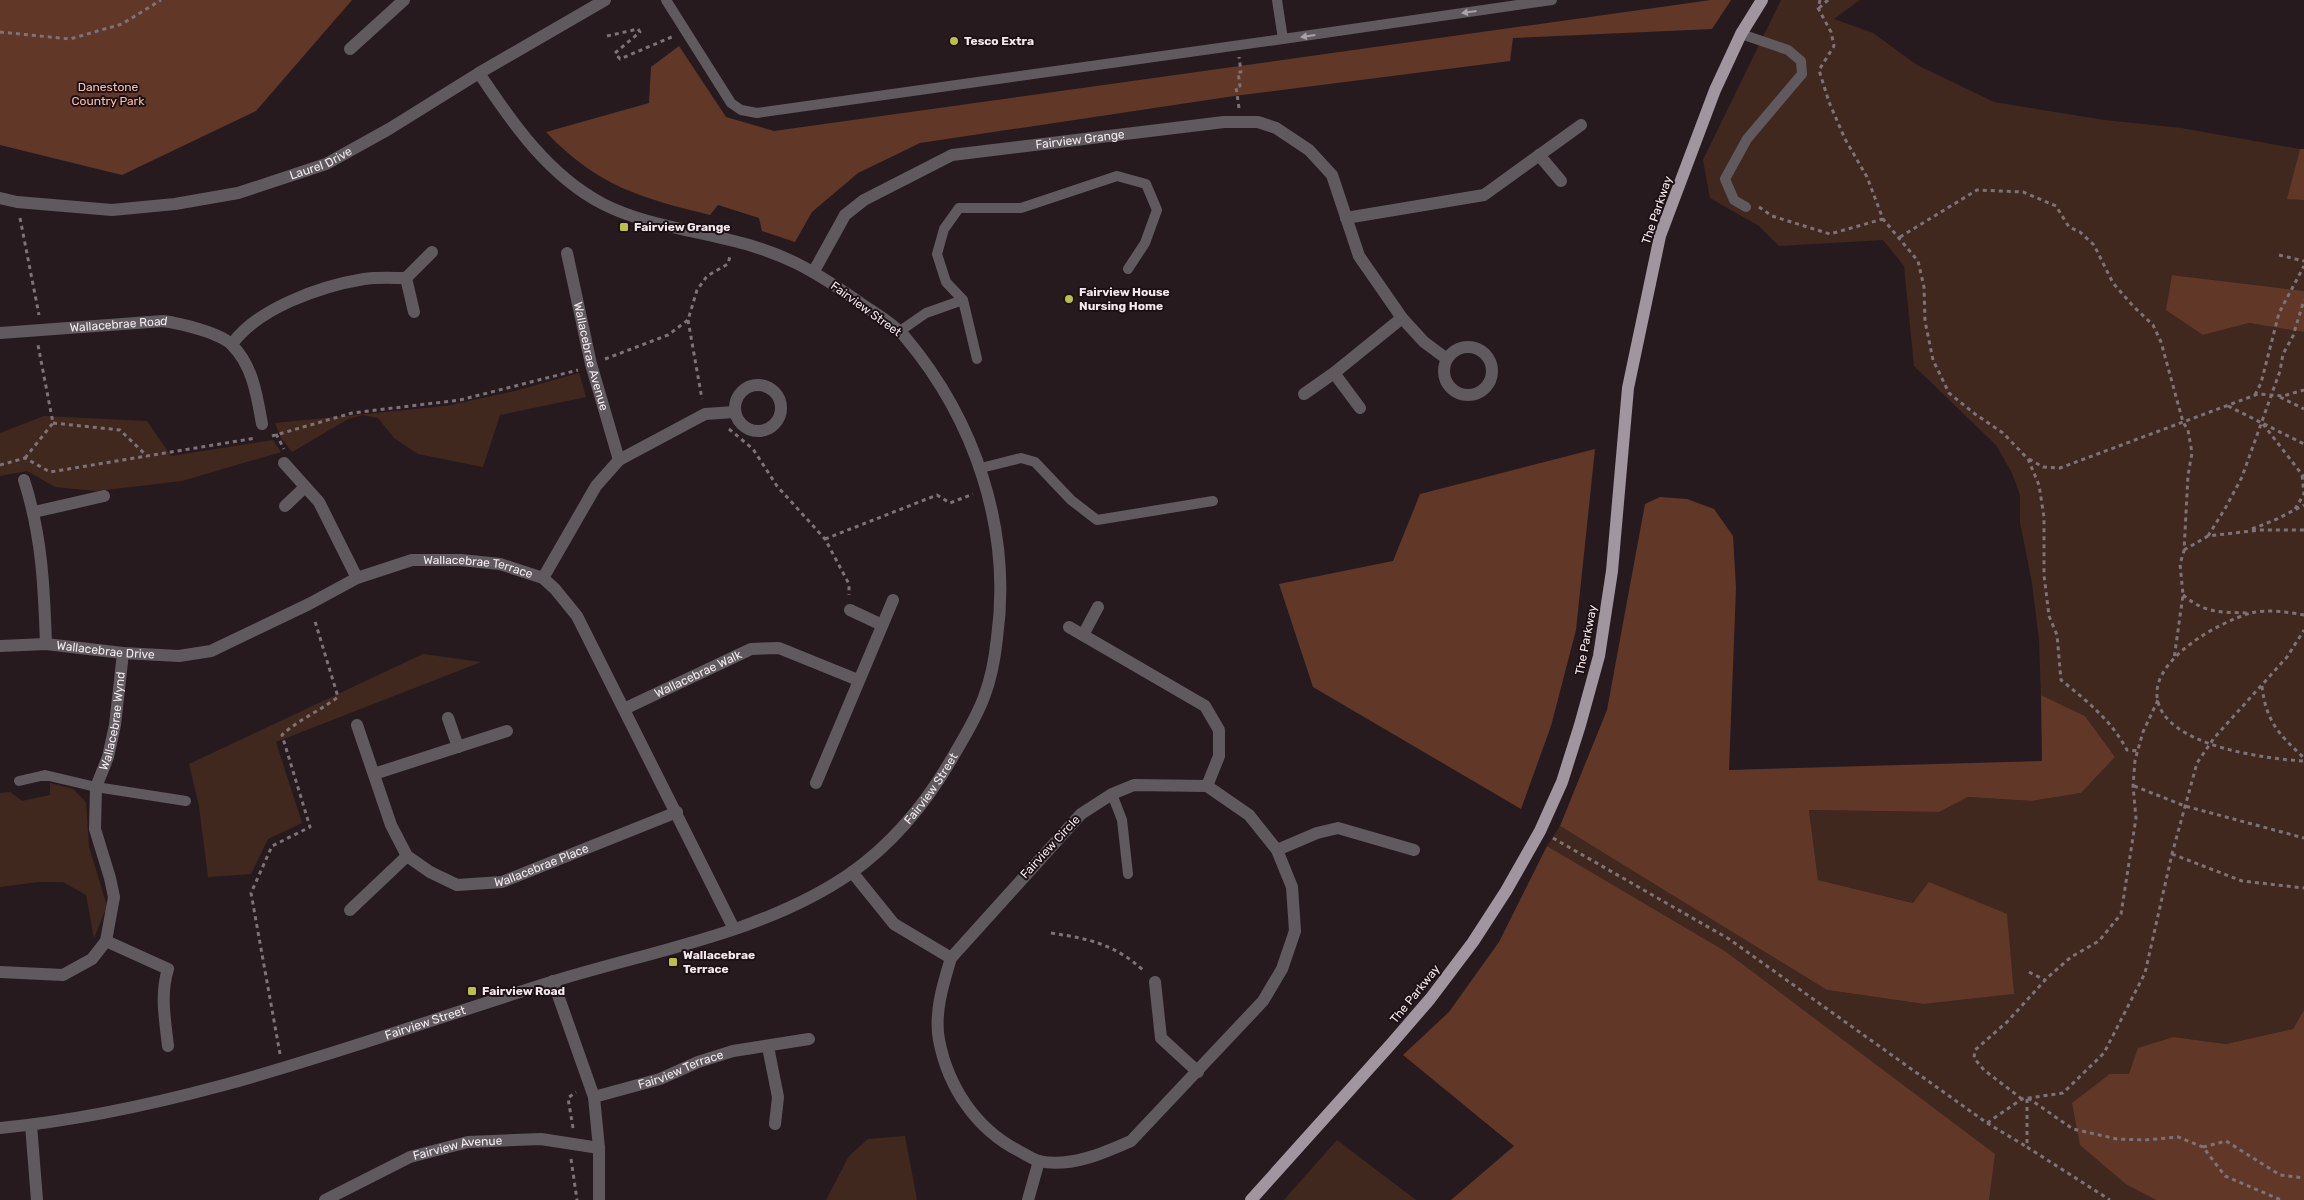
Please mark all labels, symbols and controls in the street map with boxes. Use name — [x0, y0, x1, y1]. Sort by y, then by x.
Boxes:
one-way arrow — [1461, 8, 1477, 16]
one-way arrow — [1300, 32, 1316, 40]
place label: Tesco Extra — [964, 34, 1034, 48]
marker: Tesco Extra — [948, 35, 960, 47]
park label: Danestone Country Park — [72, 80, 145, 108]
street label: Fairview Grange — [1035, 127, 1126, 152]
street label: Laurel Drive — [288, 144, 355, 183]
street label: The Parkway — [1639, 174, 1675, 246]
place label: Fairview Grange — [634, 220, 731, 234]
marker: Fairview Grange — [618, 221, 630, 233]
street label: Fairview Street — [828, 279, 904, 339]
place label: Fairview House Nursing Home — [1079, 285, 1170, 313]
marker: Fairview House Nursing Home — [1063, 293, 1075, 305]
street label: Wallacebrae Avenue — [571, 301, 611, 412]
street label: Wallacebrae Road — [69, 314, 168, 335]
street label: Wallacebrae Terrace — [423, 553, 535, 581]
street label: The Parkway — [1572, 603, 1600, 676]
street label: Wallacebrae Drive — [56, 638, 155, 662]
street label: Wallacebrae Walk — [652, 647, 745, 701]
street label: Wallacebrae Wynd — [96, 671, 128, 772]
street label: Fairview Street — [901, 750, 961, 827]
street label: Fairview Circle — [1017, 812, 1083, 881]
street label: Wallacebrae Place — [494, 841, 591, 890]
place label: Wallacebrae Terrace — [683, 948, 755, 976]
marker: Wallacebrae Terrace — [667, 956, 679, 968]
street label: The Parkway — [1387, 962, 1443, 1026]
place label: Fairview Road — [482, 984, 565, 998]
marker: Fairview Road — [466, 985, 478, 997]
street label: Fairview Street — [383, 1003, 468, 1043]
street label: Fairview Terrace — [636, 1047, 725, 1092]
street label: Fairview Avenue — [411, 1134, 503, 1163]

